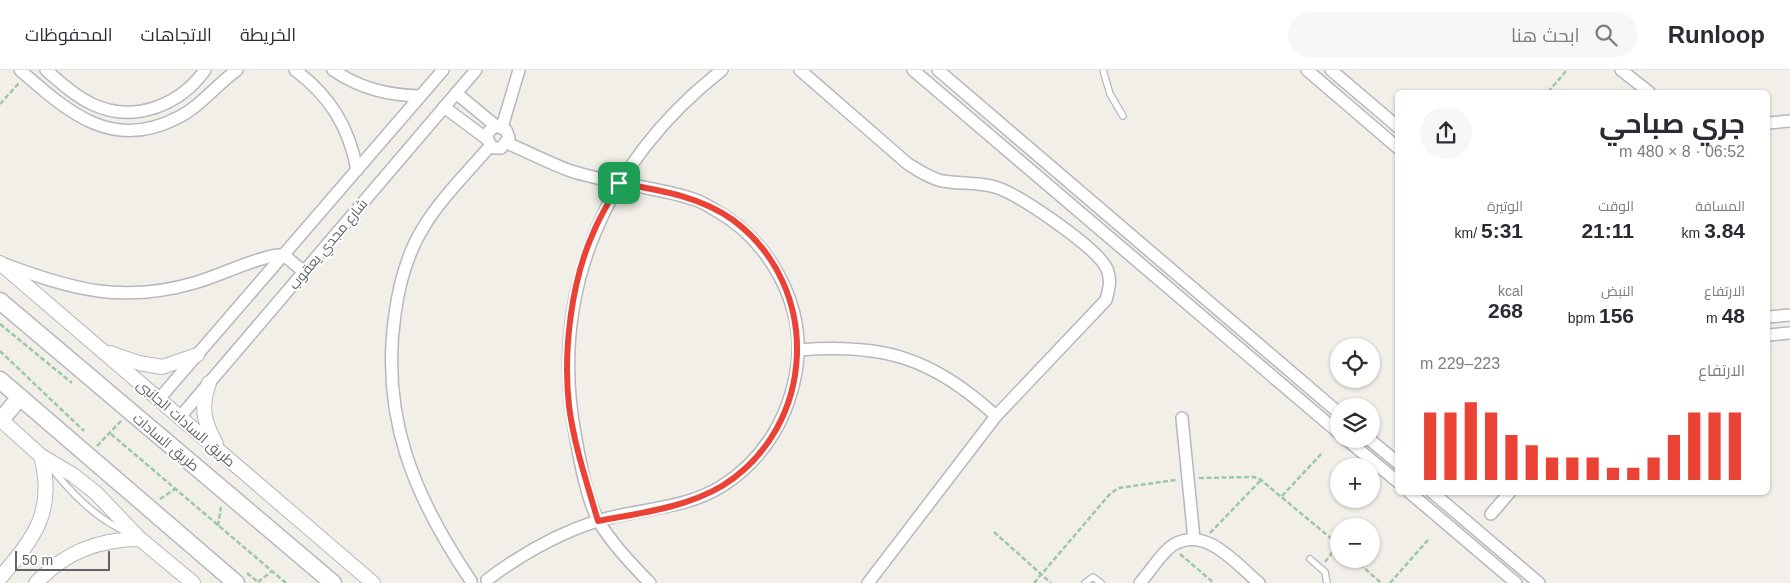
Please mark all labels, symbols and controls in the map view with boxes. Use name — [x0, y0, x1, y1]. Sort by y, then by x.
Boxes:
search box — [1288, 12, 1638, 57]
icon: search — [1592, 21, 1620, 49]
text: Runloop — [1668, 21, 1765, 48]
text: المحفوظات — [25, 25, 113, 45]
text: الاتجاهات — [141, 25, 212, 45]
text: الخريطة — [240, 25, 296, 45]
text: ابحث هنا — [1511, 25, 1580, 46]
button: share — [1420, 107, 1472, 159]
text: جري صباحي — [1599, 108, 1745, 139]
text: 06:52 · 8 × 480 m — [1619, 143, 1745, 160]
pin — [598, 162, 640, 204]
icon: arrive — [605, 169, 633, 197]
street label: شارع مجدي يعقوب — [286, 196, 374, 295]
text: الوتيرة — [1487, 198, 1523, 214]
text: الوقت — [1598, 198, 1634, 214]
text: المسافة — [1695, 198, 1745, 214]
text: 5:31 — [1481, 219, 1523, 242]
text: 21:11 — [1581, 219, 1634, 242]
text: 3.84 — [1704, 219, 1745, 242]
text: /km — [1455, 225, 1481, 241]
text: km — [1682, 225, 1704, 241]
text: kcal — [1498, 283, 1523, 299]
text: النبض — [1601, 283, 1634, 299]
text: الارتفاع — [1704, 283, 1745, 299]
text: 268 — [1488, 299, 1523, 322]
text: 156 — [1599, 304, 1634, 327]
text: 48 — [1722, 304, 1745, 327]
text: bpm — [1568, 310, 1599, 326]
text: m — [1706, 310, 1722, 326]
map controls — [1330, 338, 1380, 568]
button: locate — [1330, 338, 1380, 388]
text: 223–229 m — [1420, 355, 1500, 372]
text: الارتفاع — [1698, 362, 1745, 379]
street label: طريق السادات الجانبى — [133, 376, 239, 470]
button: layers — [1330, 398, 1380, 448]
street label: طريق السادات — [129, 409, 203, 475]
button: + — [1330, 458, 1380, 508]
button: − — [1330, 518, 1380, 568]
scale bar — [15, 548, 110, 571]
text: 50 m — [22, 552, 53, 568]

